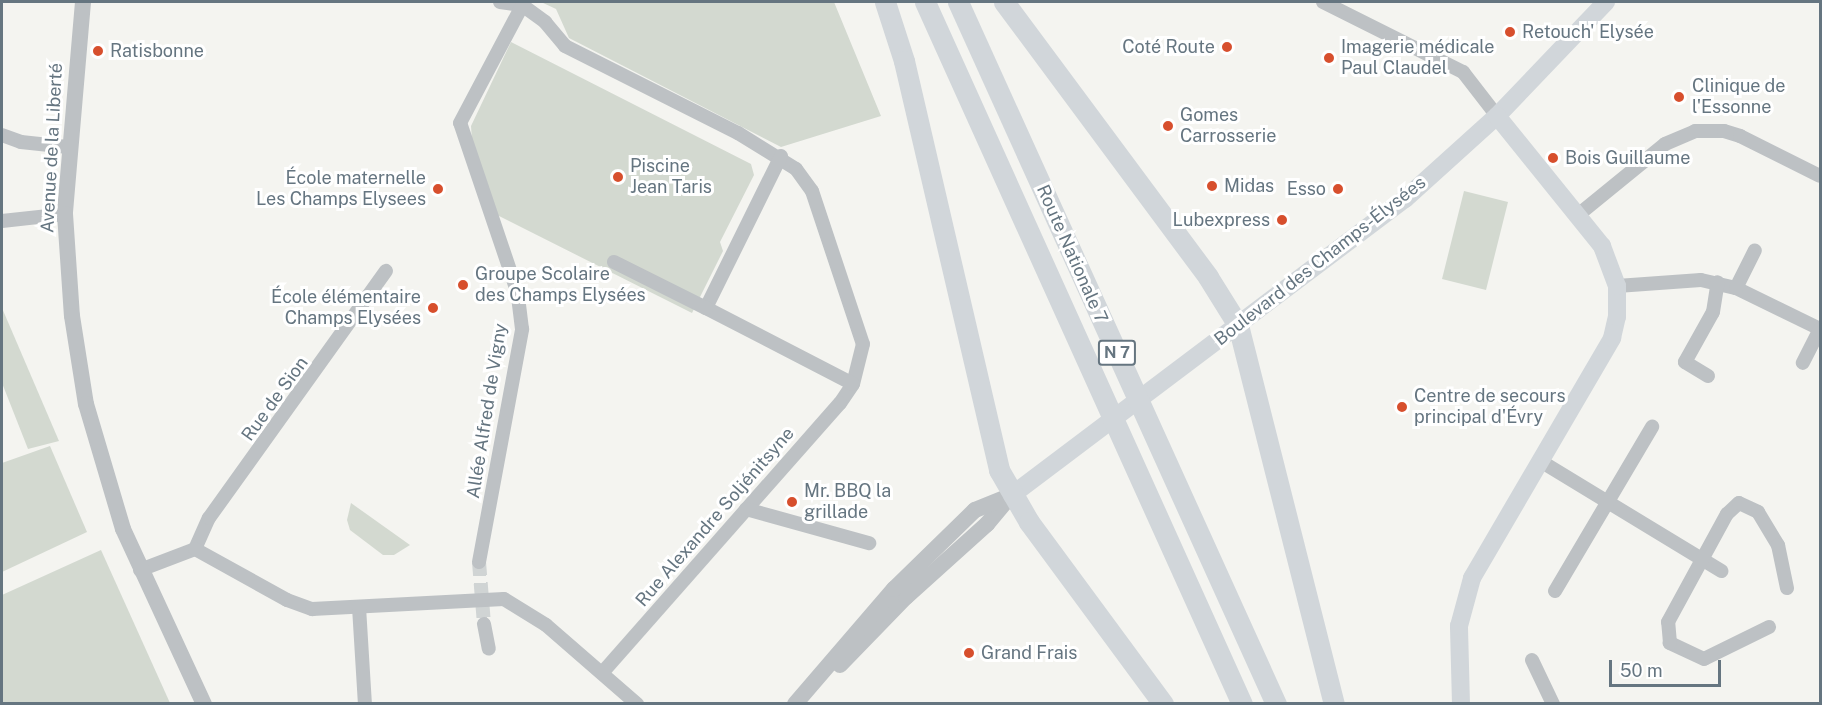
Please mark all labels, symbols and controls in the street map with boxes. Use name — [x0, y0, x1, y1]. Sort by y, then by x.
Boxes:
place label: Retouch' Elysée — [1522, 21, 1654, 43]
marker: Retouch' Elysée — [1503, 25, 1517, 39]
place label: Coté Route — [1122, 36, 1215, 58]
place label: Imagerie médicale Paul Claudel — [1341, 37, 1495, 80]
place label: Ratisbonne — [110, 40, 204, 62]
marker: Coté Route — [1220, 40, 1234, 54]
marker: Ratisbonne — [91, 44, 105, 58]
marker: Imagerie médicale Paul Claudel — [1322, 51, 1336, 65]
street label: Avenue de la Liberté — [37, 62, 67, 234]
place label: Clinique de l'Essonne — [1692, 76, 1786, 118]
marker: Clinique de l'Essonne — [1670, 88, 1688, 106]
place label: Gomes Carrosserie — [1180, 105, 1276, 148]
marker: Gomes Carrosserie — [1161, 119, 1175, 133]
place label: Bois Guillaume — [1565, 147, 1690, 169]
marker: Bois Guillaume — [1546, 151, 1560, 165]
place label: Piscine Jean Taris — [630, 156, 712, 198]
place label: École maternelle Les Champs Elysees — [256, 168, 426, 210]
marker: Piscine Jean Taris — [611, 170, 625, 184]
street label: Boulevard des Champs-Élysées — [1210, 172, 1430, 350]
place label: Midas — [1224, 175, 1274, 197]
place label: Esso — [1287, 178, 1326, 200]
marker: Midas — [1205, 179, 1219, 193]
street label: Route Nationale 7 — [1032, 181, 1112, 327]
marker: École maternelle Les Champs Elysees — [431, 182, 445, 196]
marker: Esso — [1331, 182, 1345, 196]
place label: Lubexpress — [1173, 209, 1270, 231]
marker: Lubexpress — [1275, 213, 1289, 227]
place label: Groupe Scolaire des Champs Elysées — [475, 264, 646, 306]
marker: Groupe Scolaire des Champs Elysées — [456, 278, 470, 292]
place label: École élémentaire Champs Elysées — [271, 287, 421, 330]
marker: École élémentaire Champs Elysées — [426, 301, 440, 315]
street label: Allée Alfred de Vigny — [462, 322, 512, 500]
road number: N 7 — [1098, 340, 1136, 366]
street label: Rue de Sion — [237, 352, 313, 446]
place label: Centre de secours principal d'Évry — [1414, 386, 1566, 428]
marker: Centre de secours principal d'Évry — [1395, 400, 1409, 414]
street label: Rue Alexandre Soljénitsyne — [631, 423, 799, 611]
place label: Mr. BBQ la grillade — [804, 481, 891, 524]
marker: Mr. BBQ la grillade — [785, 495, 799, 509]
place label: Grand Frais — [981, 642, 1077, 664]
marker: Grand Frais — [962, 646, 976, 660]
scale bar — [1612, 648, 1724, 686]
text: 50 m — [1620, 660, 1663, 681]

